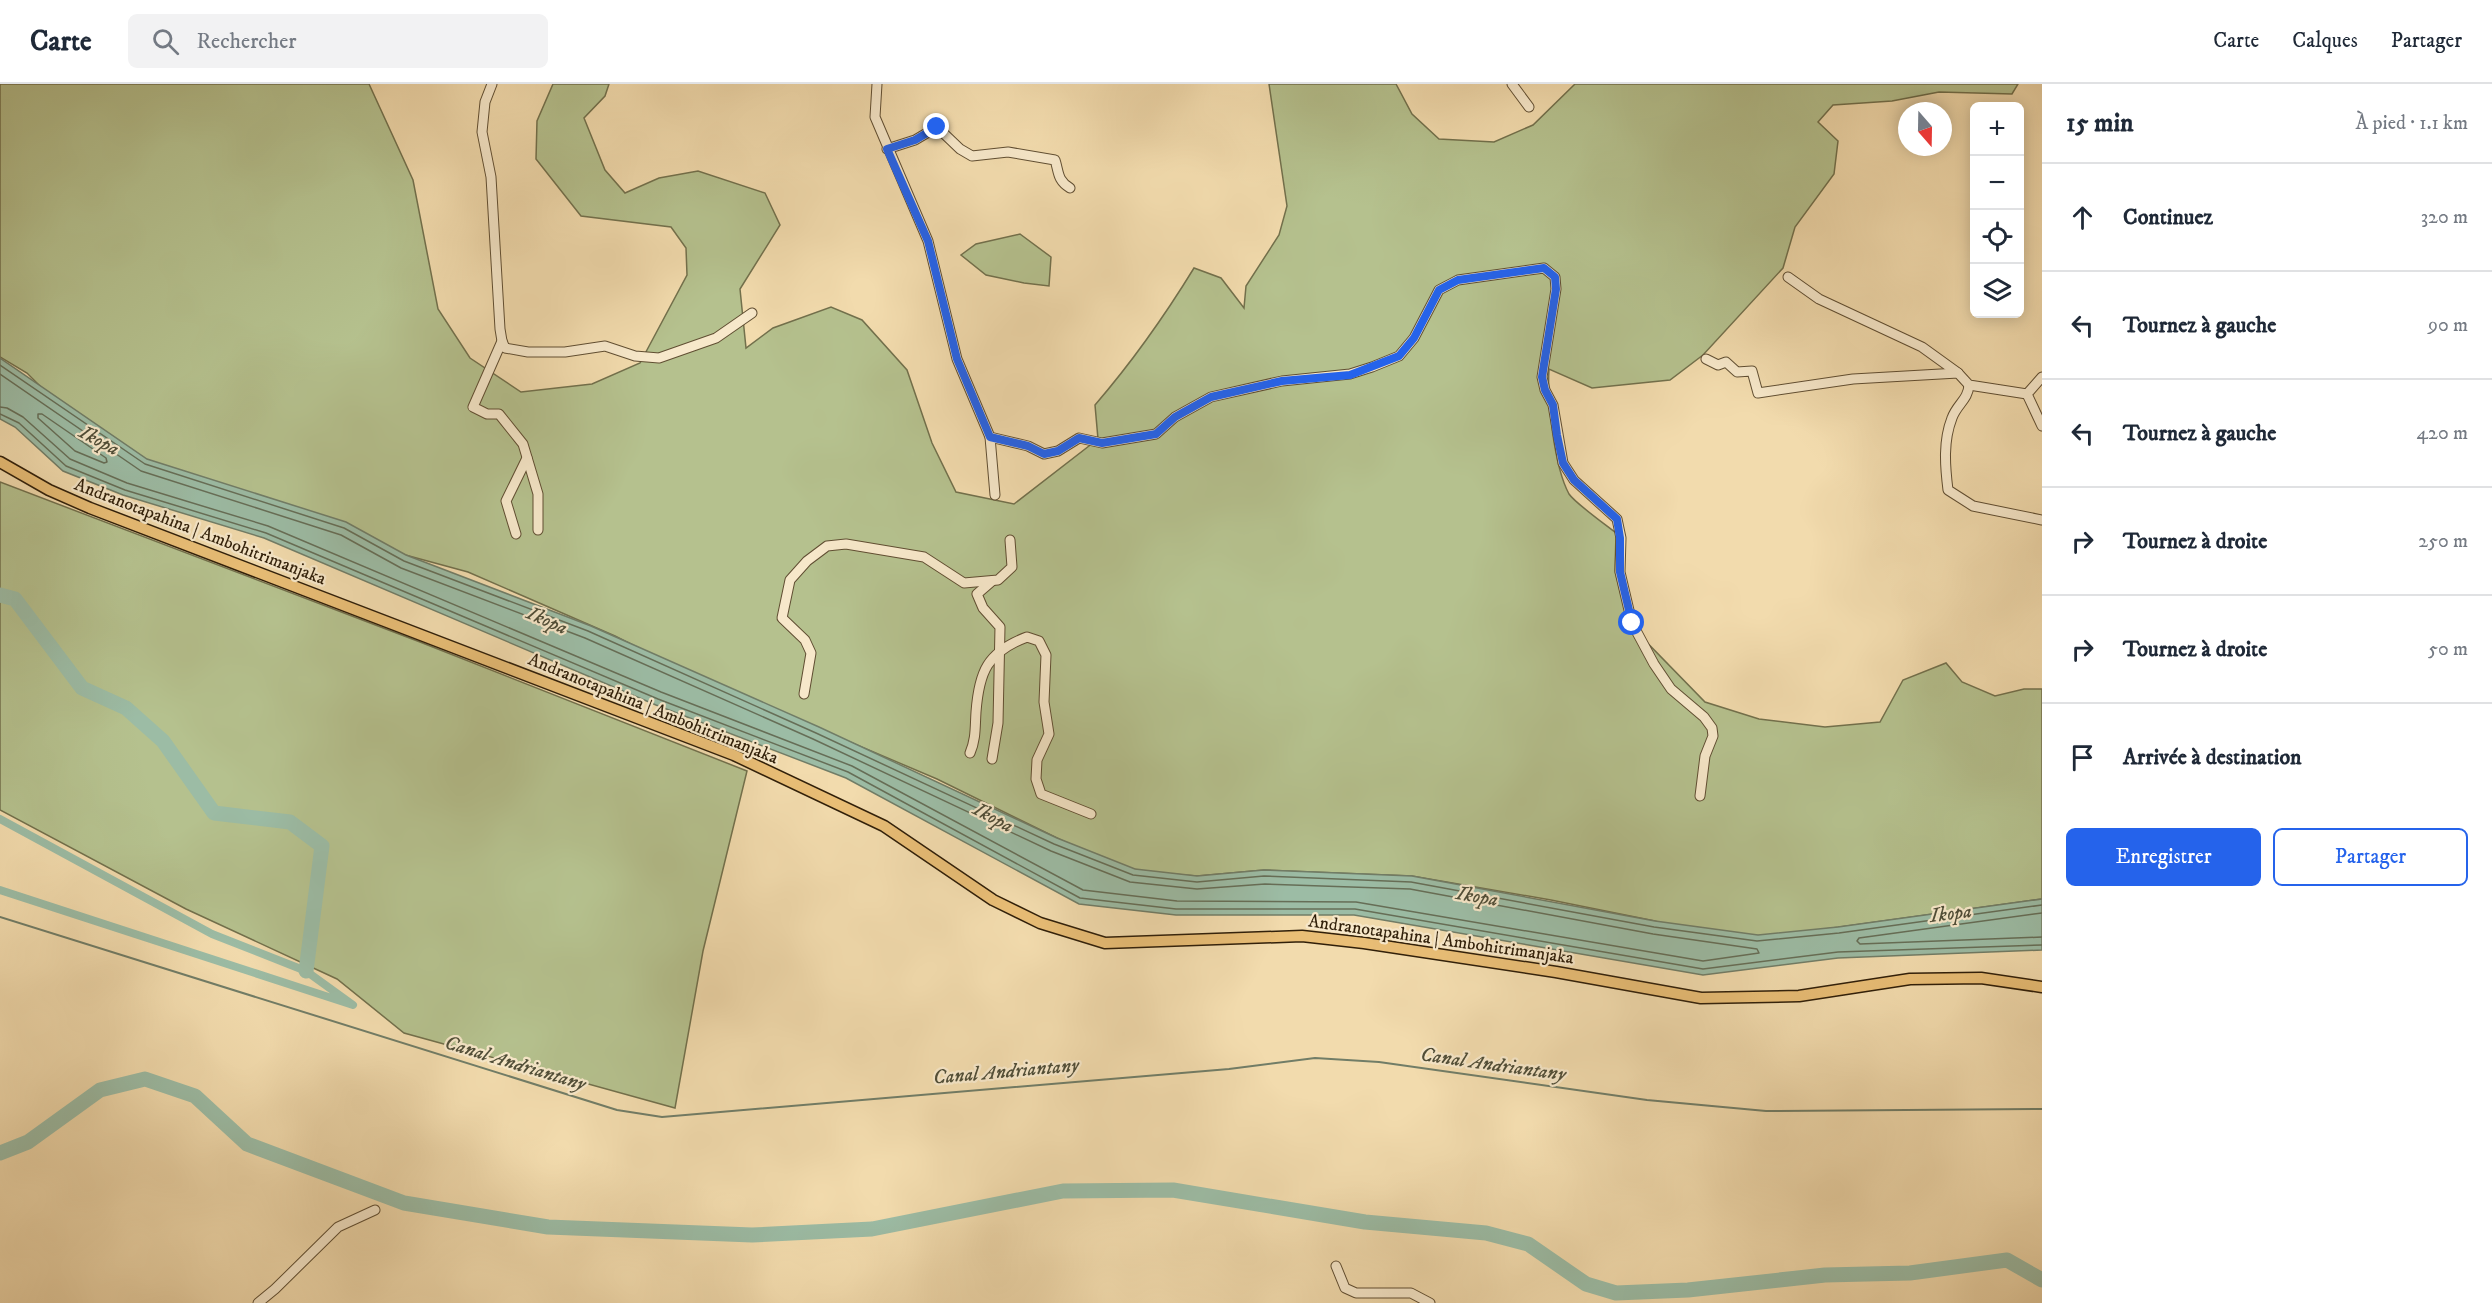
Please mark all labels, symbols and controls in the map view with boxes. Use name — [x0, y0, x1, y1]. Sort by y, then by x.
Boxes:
search box — [128, 14, 548, 68]
text: Carte — [30, 24, 92, 59]
icon: search — [149, 25, 182, 58]
text: Rechercher — [197, 28, 297, 55]
text: Carte — [2213, 28, 2259, 54]
text: Calques — [2292, 28, 2358, 54]
text: Partager — [2391, 28, 2462, 54]
north arrow — [1898, 102, 1952, 156]
map controls — [1970, 102, 2024, 318]
button: + — [1970, 102, 2024, 156]
text: 15 min — [2066, 107, 2134, 140]
text: À pied · 1.1 km — [2355, 111, 2468, 136]
route end — [923, 113, 949, 139]
button: − — [1970, 156, 2024, 210]
icon: ahead — [2066, 201, 2099, 234]
text: Continuez — [2123, 204, 2213, 231]
text: 320 m — [2421, 205, 2468, 230]
button: locate — [1970, 210, 2024, 264]
button: layers — [1970, 264, 2024, 318]
icon: left — [2066, 309, 2099, 342]
text: Tournez à gauche — [2123, 312, 2276, 339]
text: 90 m — [2428, 313, 2468, 338]
icon: left — [2066, 417, 2099, 450]
water label: Ikopa — [73, 419, 123, 462]
text: Tournez à gauche — [2123, 420, 2276, 447]
text: 420 m — [2417, 421, 2468, 446]
street label: Andranotapahina | Ambohitrimanjaka — [71, 474, 329, 590]
icon: right — [2066, 525, 2099, 558]
text: Tournez à droite — [2123, 528, 2267, 555]
text: 250 m — [2418, 529, 2468, 554]
water label: Ikopa — [521, 600, 571, 641]
route start — [1618, 609, 1644, 635]
icon: right — [2066, 633, 2099, 666]
text: Tournez à droite — [2123, 636, 2267, 663]
text: 50 m — [2428, 637, 2468, 662]
street label: Andranotapahina | Ambohitrimanjaka — [525, 649, 782, 769]
icon: arrive — [2066, 741, 2099, 774]
text: Arrivée à destination — [2123, 744, 2302, 771]
water label: Ikopa — [967, 796, 1017, 839]
button: Enregistrer — [2066, 828, 2261, 886]
button: Partager — [2273, 828, 2468, 886]
water label: Ikopa — [1452, 881, 1500, 913]
water label: Ikopa — [1927, 899, 1973, 929]
street label: Andranotapahina | Ambohitrimanjaka — [1307, 910, 1575, 970]
water label: Canal Andriantany — [441, 1031, 590, 1098]
water label: Canal Andriantany — [1419, 1042, 1568, 1088]
water label: Canal Andriantany — [932, 1053, 1081, 1091]

